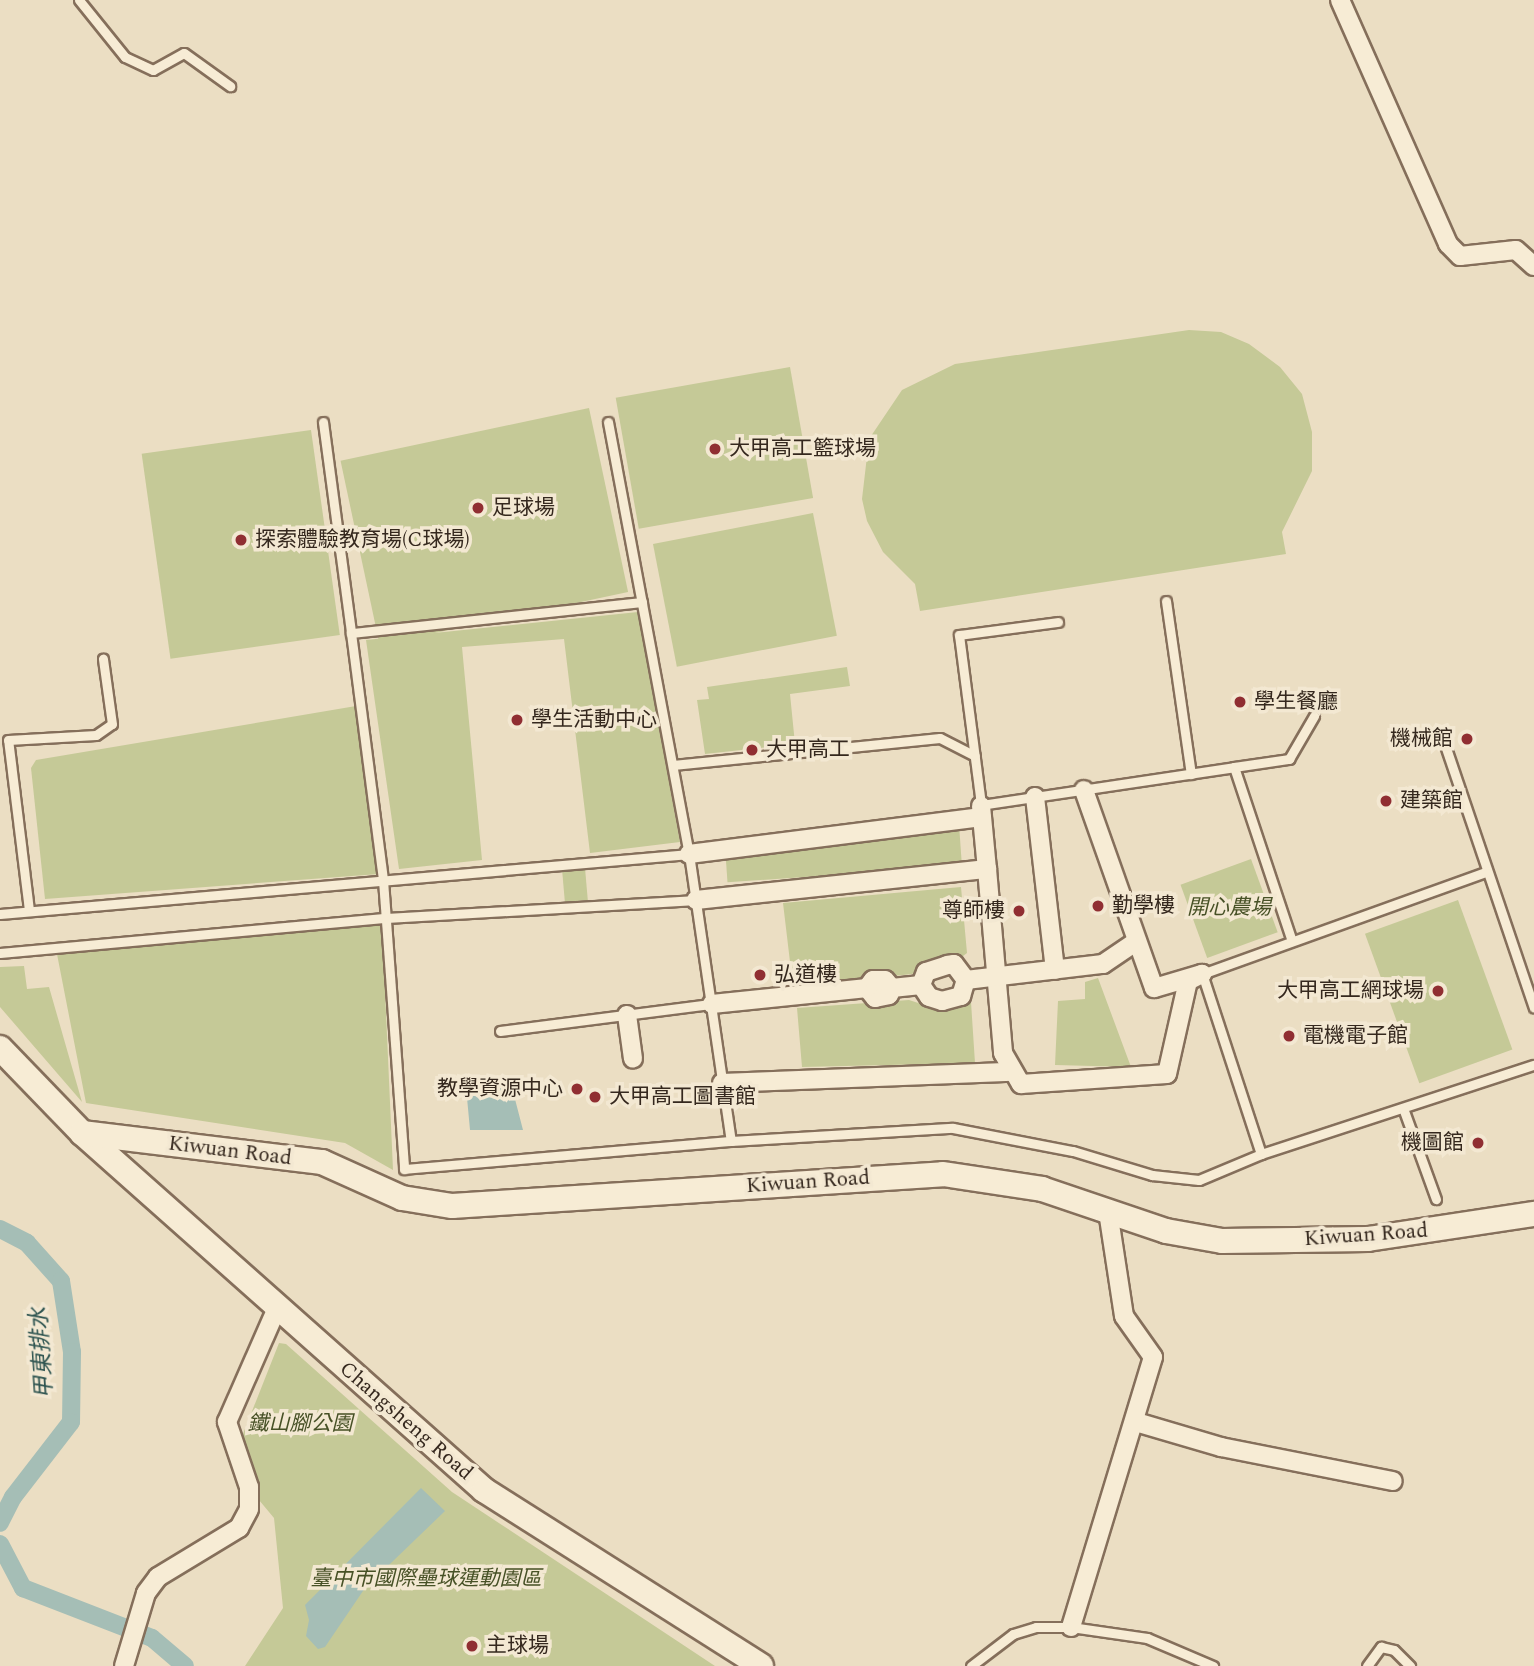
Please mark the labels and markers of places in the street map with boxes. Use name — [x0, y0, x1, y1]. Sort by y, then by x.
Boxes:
place label: 大甲高工籃球場 — [729, 436, 876, 462]
marker: 大甲高工籃球場 — [707, 441, 723, 457]
place label: 足球場 — [492, 495, 555, 521]
marker: 足球場 — [470, 500, 486, 516]
place label: 探索體驗教育場(C球場) — [255, 527, 470, 553]
marker: 探索體驗教育場(C球場) — [233, 532, 249, 548]
place label: 學生餐廳 — [1254, 689, 1338, 715]
marker: 學生餐廳 — [1232, 694, 1248, 710]
place label: 學生活動中心 — [531, 707, 657, 733]
marker: 學生活動中心 — [509, 712, 525, 728]
place label: 機械館 — [1390, 726, 1453, 752]
marker: 機械館 — [1459, 731, 1475, 747]
place label: 大甲高工 — [766, 737, 850, 763]
marker: 大甲高工 — [744, 742, 760, 758]
place label: 建築館 — [1400, 788, 1463, 814]
marker: 建築館 — [1378, 793, 1394, 809]
place label: 勤學樓 — [1112, 893, 1175, 919]
place label: 尊師樓 — [942, 898, 1005, 924]
marker: 勤學樓 — [1090, 898, 1106, 914]
marker: 尊師樓 — [1011, 903, 1027, 919]
place label: 弘道樓 — [774, 962, 837, 988]
marker: 弘道樓 — [752, 967, 768, 983]
place label: 大甲高工網球場 — [1277, 978, 1424, 1004]
marker: 大甲高工網球場 — [1430, 983, 1446, 999]
place label: 電機電子館 — [1303, 1023, 1408, 1049]
marker: 電機電子館 — [1281, 1028, 1297, 1044]
place label: 教學資源中心 — [437, 1076, 563, 1102]
marker: 教學資源中心 — [569, 1081, 585, 1097]
place label: 大甲高工圖書館 — [609, 1084, 756, 1110]
marker: 大甲高工圖書館 — [587, 1089, 603, 1105]
place label: 機圖館 — [1401, 1130, 1464, 1156]
marker: 機圖館 — [1470, 1135, 1486, 1151]
place label: 主球場 — [486, 1633, 549, 1659]
marker: 主球場 — [464, 1638, 480, 1654]

